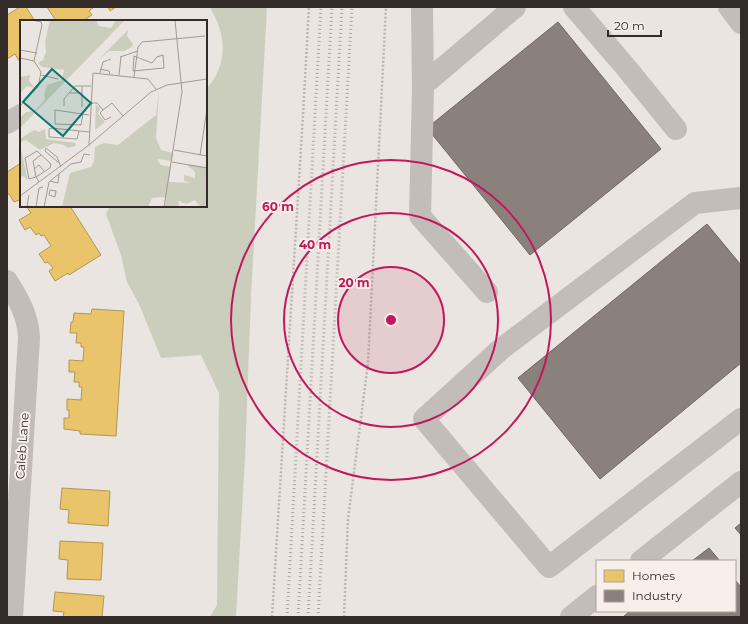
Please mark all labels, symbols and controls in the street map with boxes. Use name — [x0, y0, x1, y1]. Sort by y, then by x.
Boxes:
scale bar — [608, 12, 661, 38]
text: 20 m — [614, 18, 645, 33]
inset map — [20, 20, 207, 207]
text: 60 m — [262, 199, 294, 214]
text: 40 m — [299, 237, 331, 252]
text: 20 m — [338, 275, 370, 290]
centre of rings — [384, 313, 398, 327]
street label: Caleb Lane — [12, 412, 32, 480]
legend — [596, 560, 736, 612]
text: Homes — [632, 568, 675, 583]
text: Industry — [632, 588, 682, 603]

